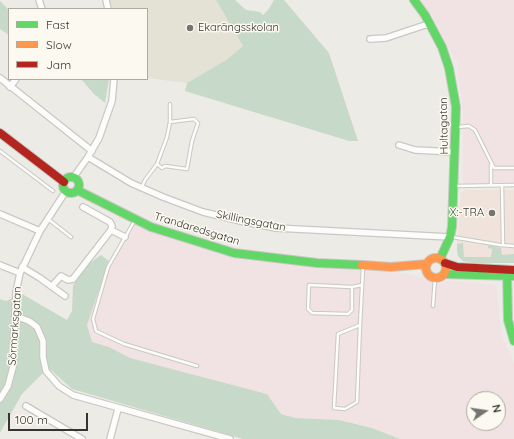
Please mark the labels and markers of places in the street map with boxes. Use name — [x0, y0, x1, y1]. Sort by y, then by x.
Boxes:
place label: Ekarängsskolan — [198, 21, 279, 35]
marker: Ekarängsskolan — [185, 23, 195, 33]
place label: X:-TRA — [450, 206, 484, 220]
marker: X:-TRA — [487, 208, 497, 218]

